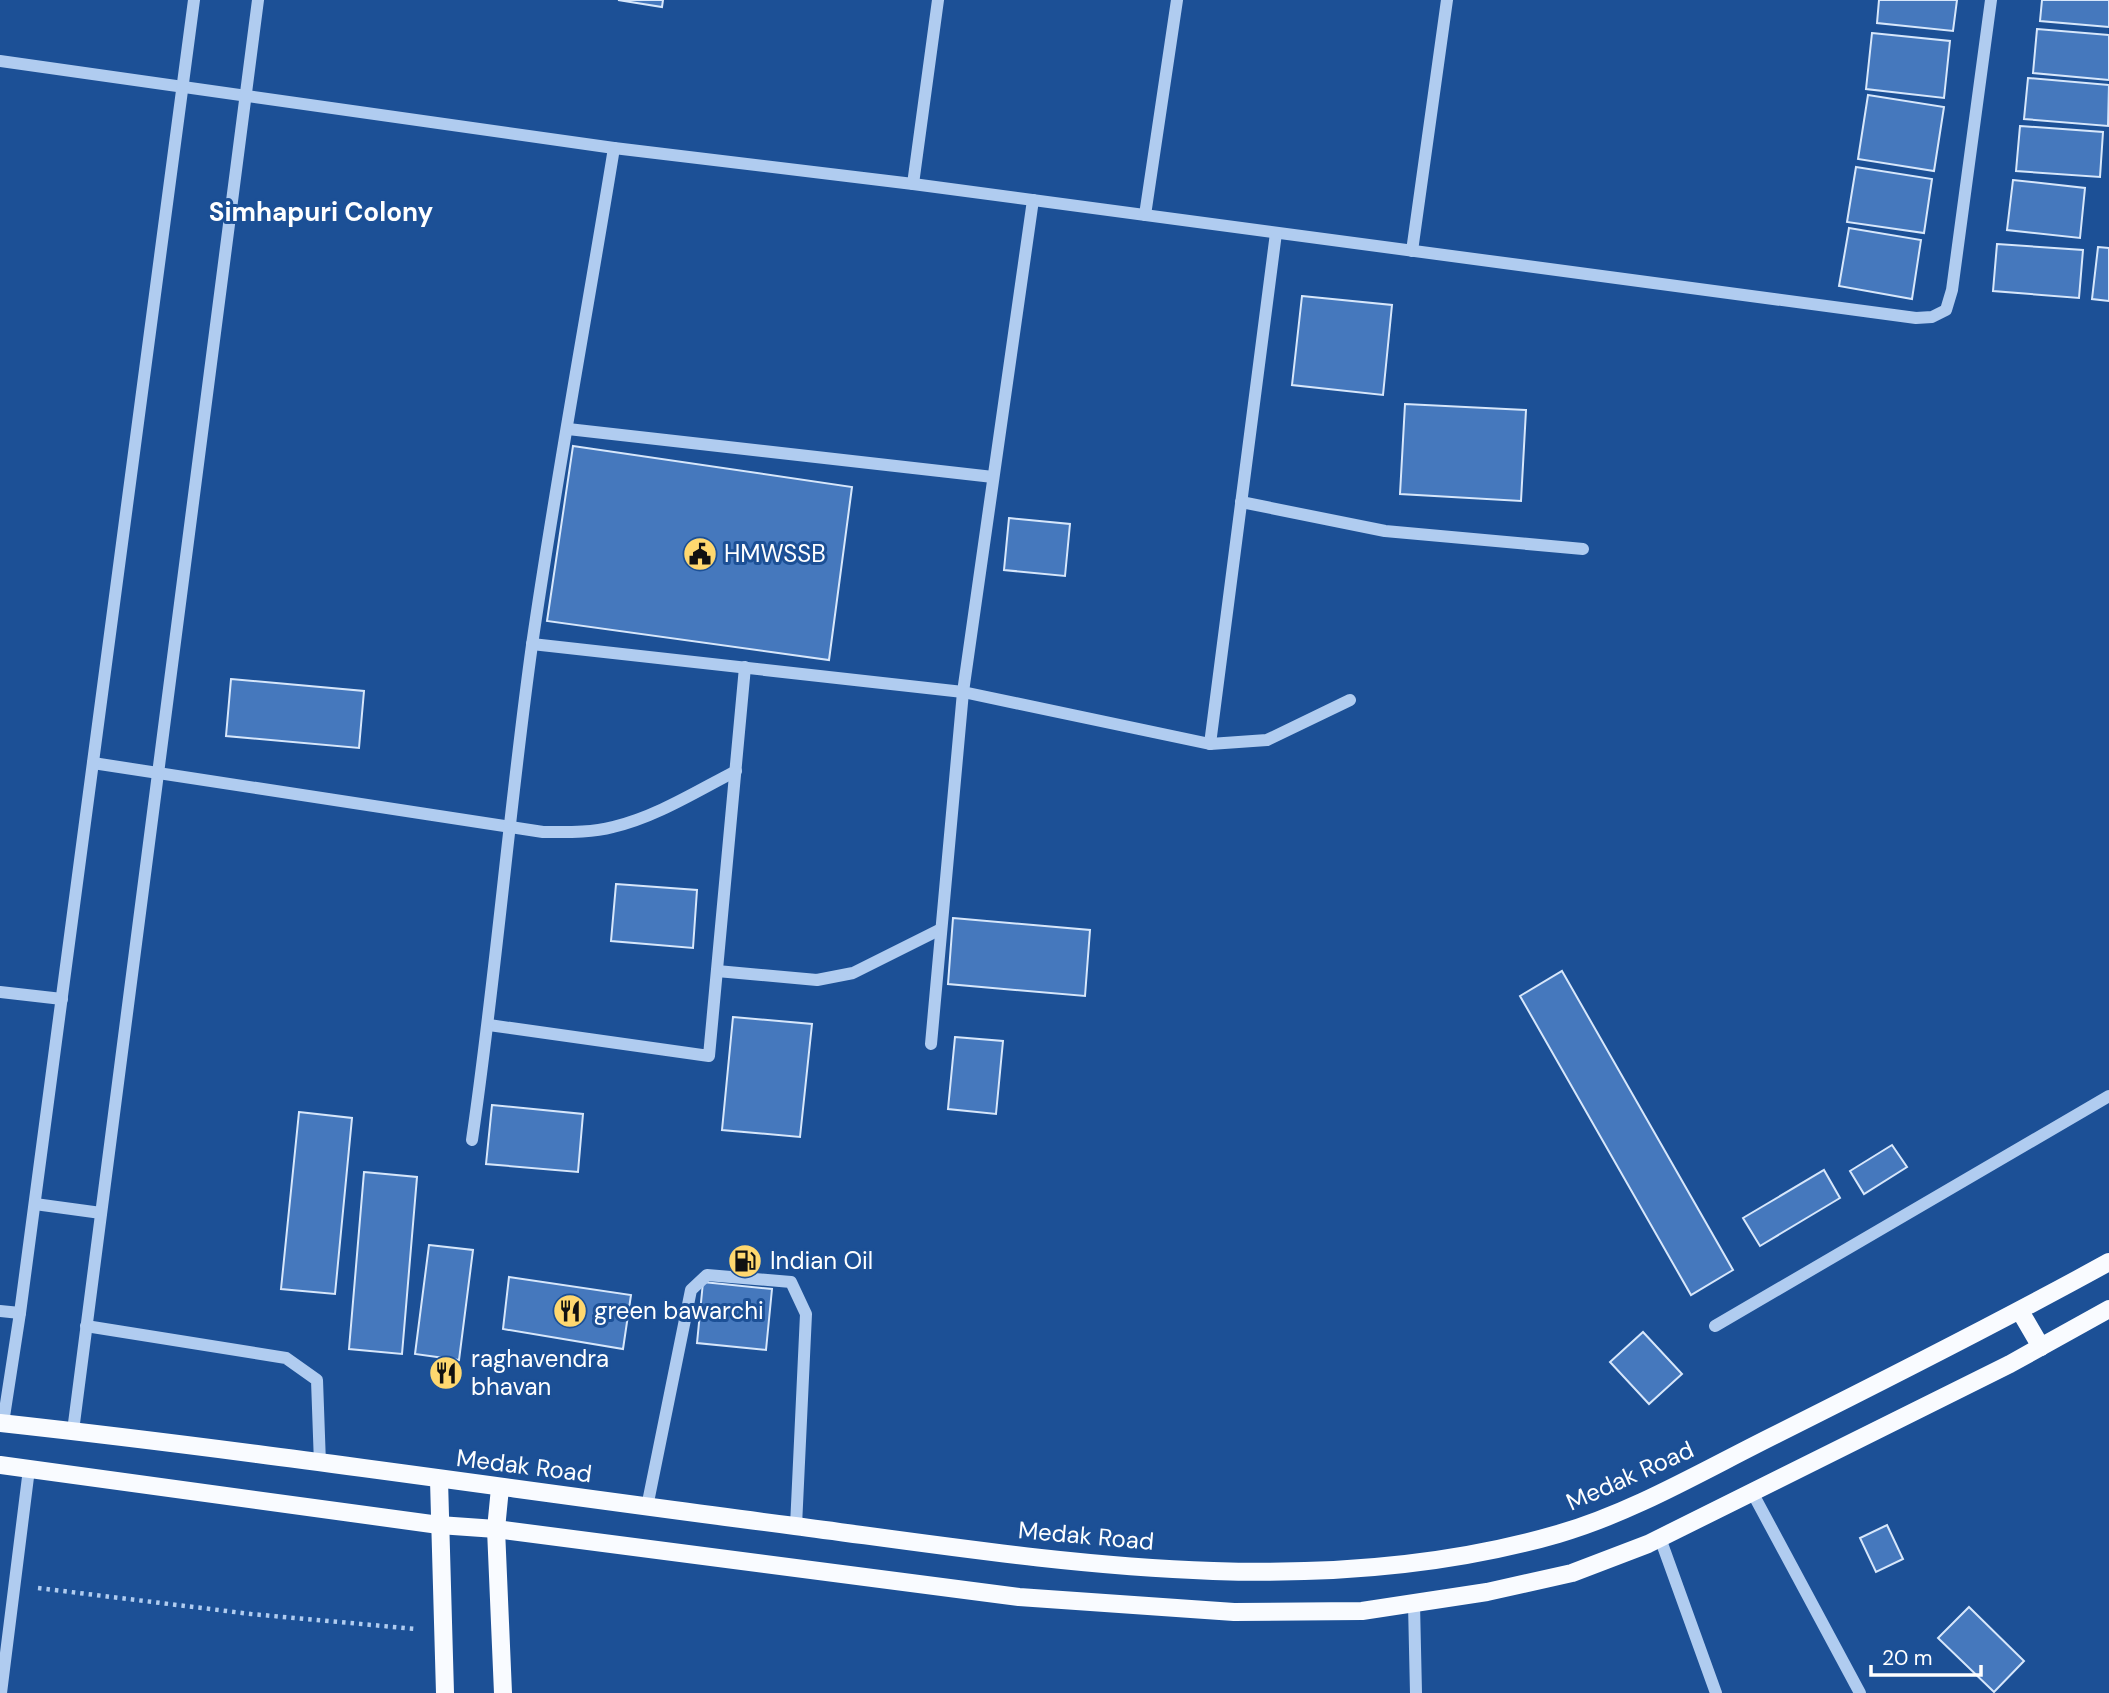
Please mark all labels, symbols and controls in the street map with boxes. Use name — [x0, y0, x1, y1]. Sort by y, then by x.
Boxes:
district label: Simhapuri Colony — [209, 195, 434, 229]
public building icon: HMWSSB — [681, 535, 719, 573]
place label: HMWSSB — [724, 538, 826, 569]
fuel station icon: Indian Oil — [726, 1242, 764, 1280]
place label: Indian Oil — [770, 1245, 873, 1276]
restaurant icon: green bawarchi — [551, 1292, 589, 1330]
place label: green bawarchi — [594, 1295, 764, 1326]
place label: raghavendra bhavan — [471, 1343, 609, 1402]
restaurant icon: raghavendra bhavan — [427, 1354, 465, 1392]
street label: Medak Road — [1561, 1434, 1698, 1517]
street label: Medak Road — [455, 1442, 594, 1489]
street label: Medak Road — [1017, 1514, 1155, 1557]
scale bar — [1871, 1634, 1981, 1678]
text: 20 m — [1882, 1644, 1933, 1672]

